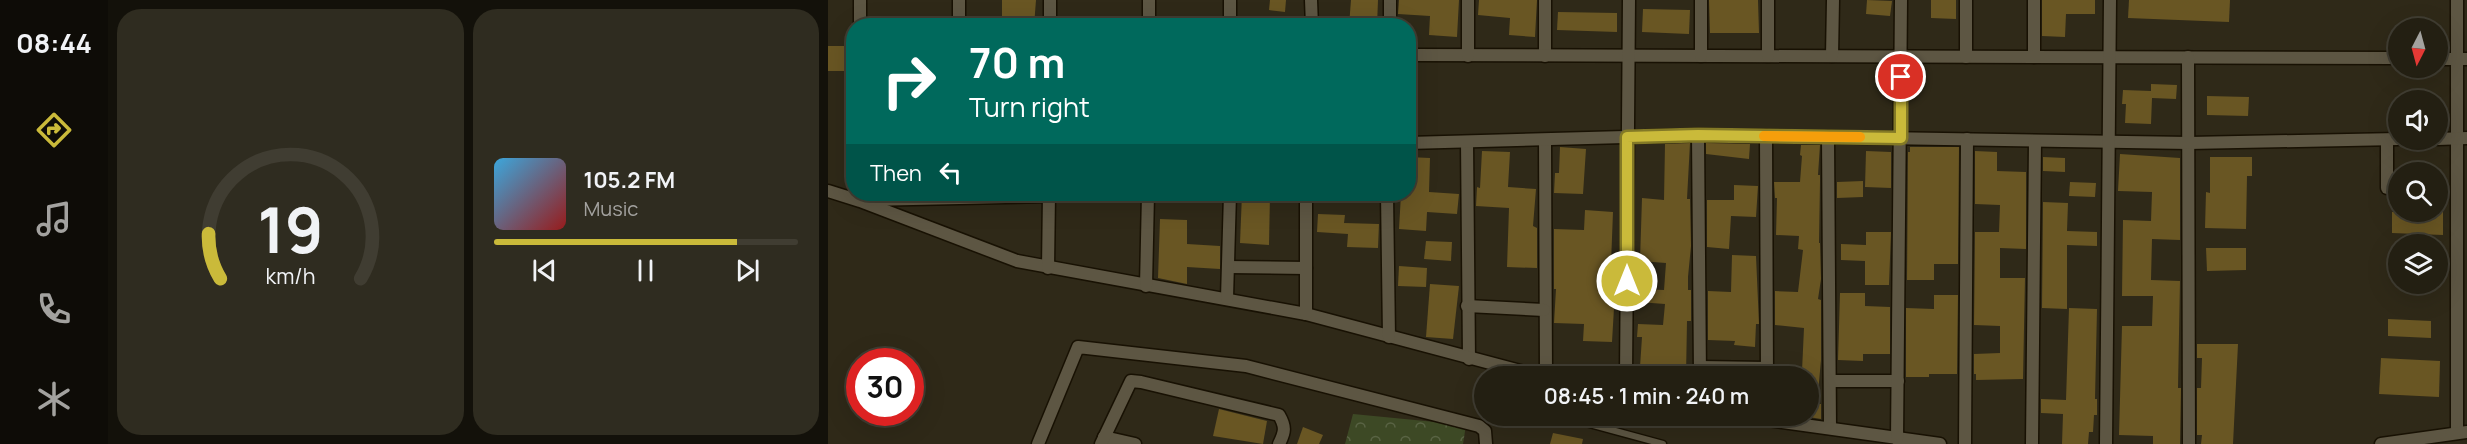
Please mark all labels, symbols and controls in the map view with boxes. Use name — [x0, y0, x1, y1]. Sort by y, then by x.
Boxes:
north arrow — [2388, 18, 2448, 78]
map controls — [2388, 18, 2448, 294]
text: 08:44 — [16, 24, 92, 61]
text: 70 m — [969, 33, 1065, 91]
icon: right — [870, 42, 948, 120]
pin — [1875, 51, 1926, 102]
icon: arrive — [1884, 60, 1917, 93]
text: Turn right — [969, 88, 1090, 125]
button: sound — [2388, 90, 2448, 150]
icon: directions — [33, 109, 75, 151]
icon: left — [934, 156, 967, 189]
text: Then — [870, 158, 922, 188]
button: search — [2388, 162, 2448, 222]
text: 105.2 FM — [584, 165, 675, 195]
text: 19 — [257, 186, 323, 272]
text: Music — [584, 195, 638, 222]
icon: music — [33, 198, 75, 240]
button: layers — [2388, 234, 2448, 294]
position arrow — [1595, 249, 1659, 313]
icon: previous — [528, 254, 561, 287]
icon: pause — [629, 254, 662, 287]
icon: next — [731, 254, 764, 287]
text: km/h — [265, 261, 315, 290]
icon: phone — [33, 288, 75, 330]
speed limit sign: 30 — [846, 348, 924, 426]
icon: climate — [33, 378, 75, 420]
text: 08:45 · 1 min · 240 m — [1544, 381, 1749, 411]

